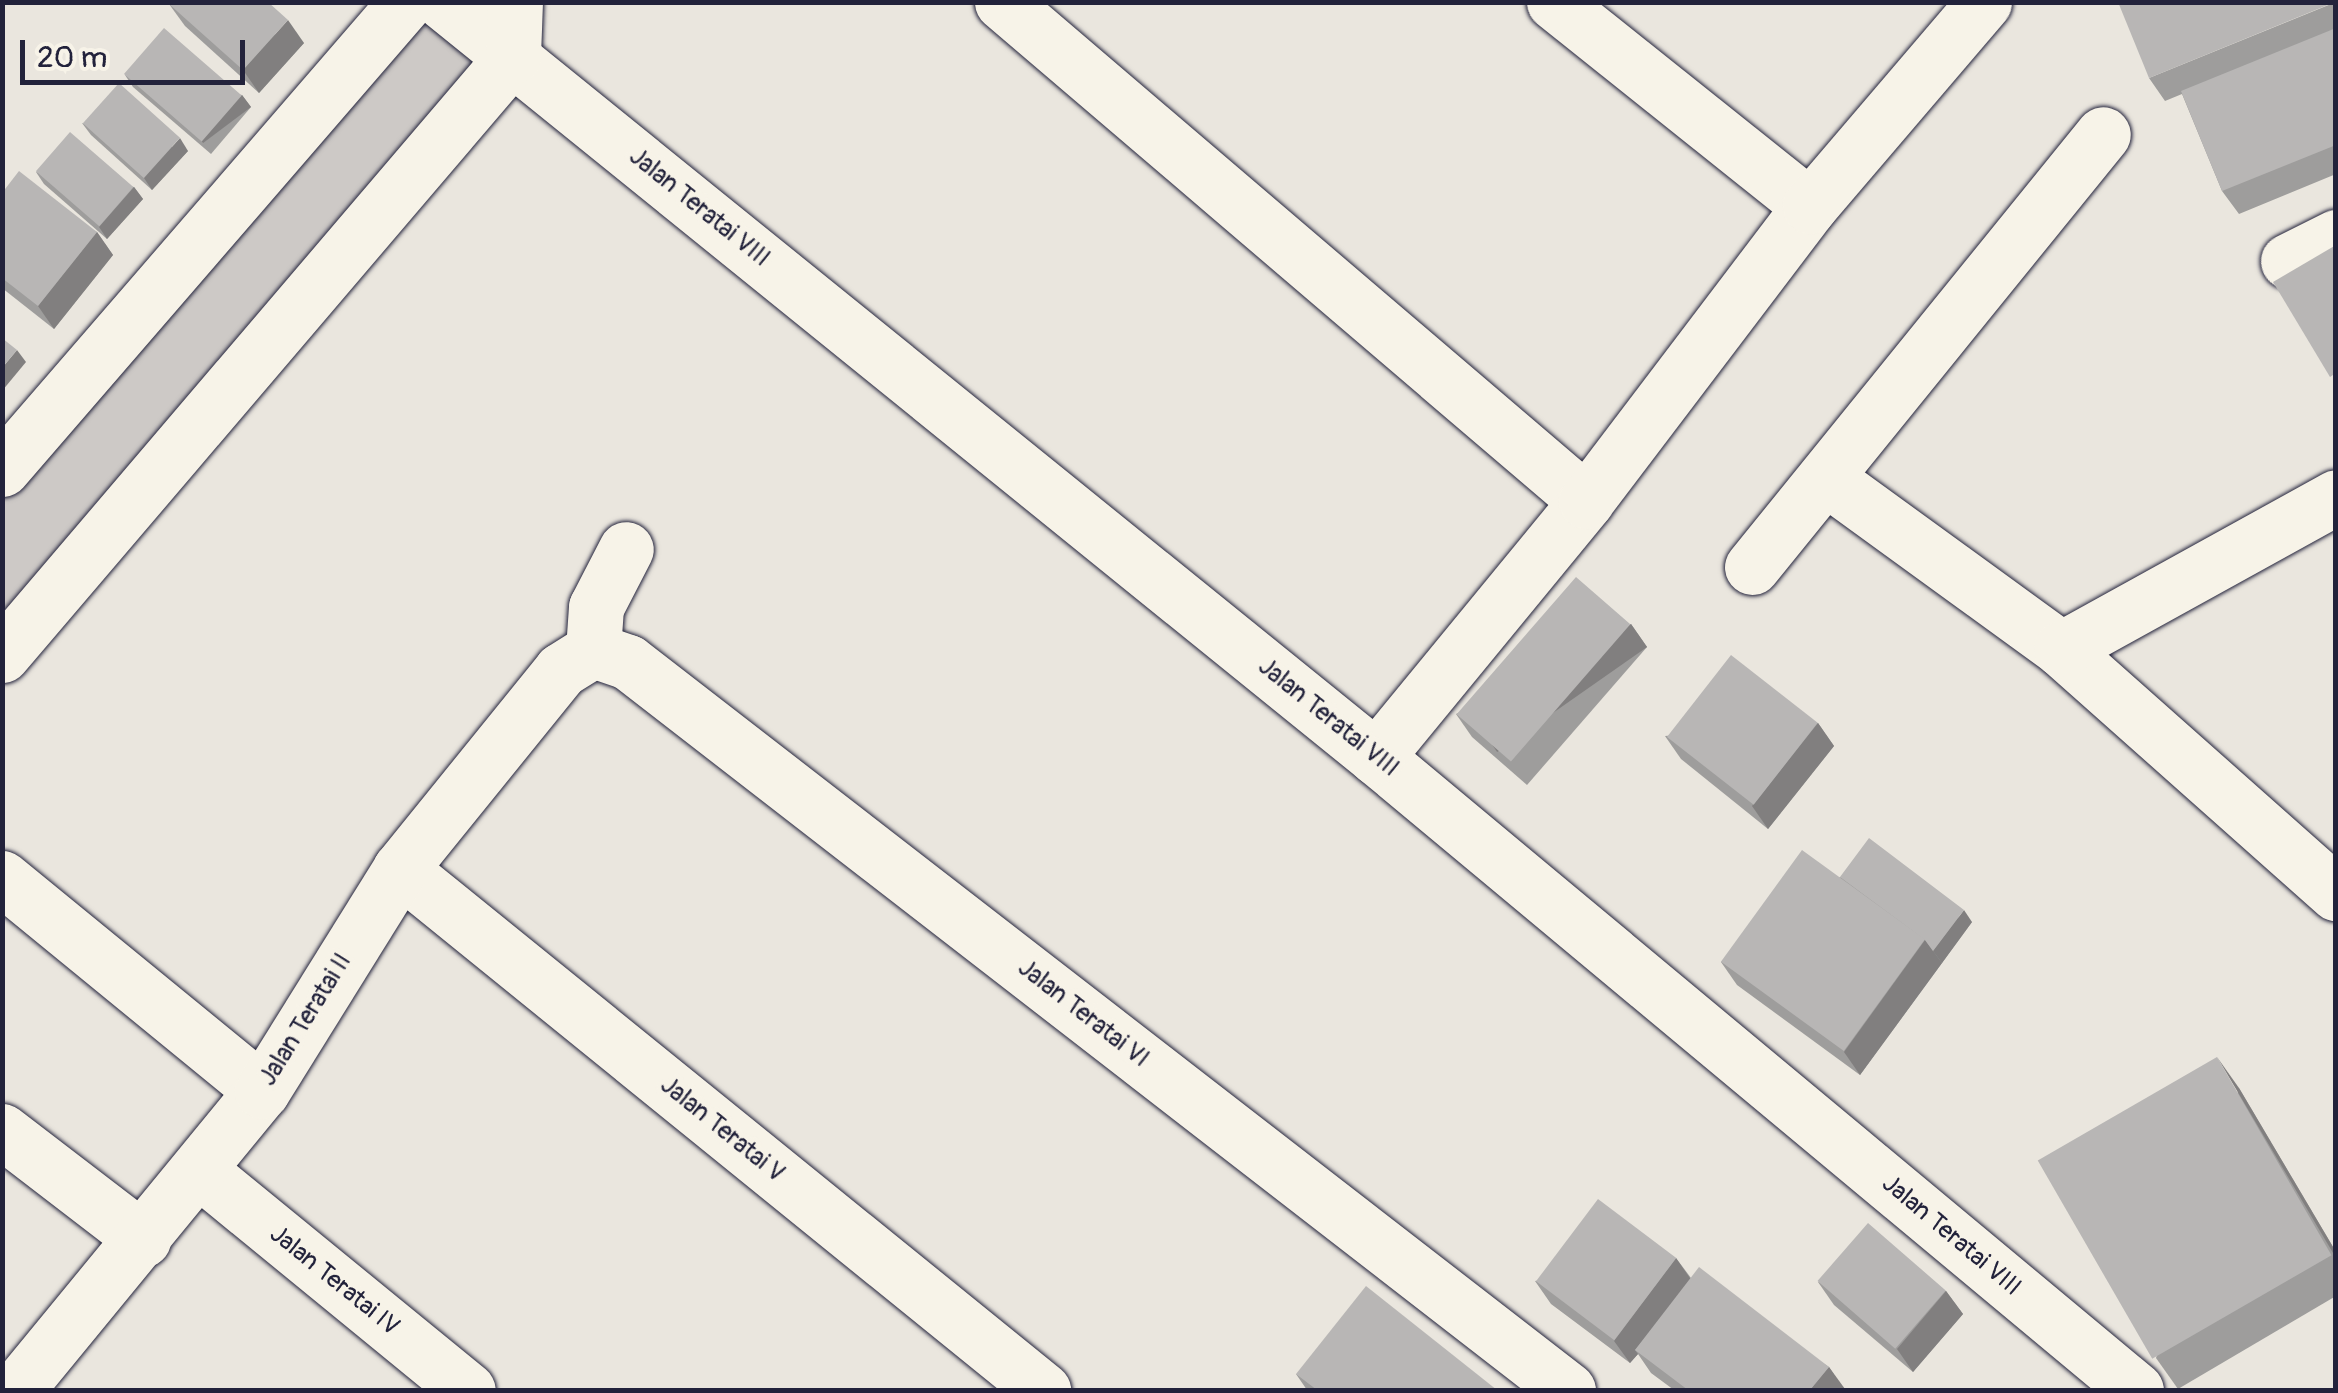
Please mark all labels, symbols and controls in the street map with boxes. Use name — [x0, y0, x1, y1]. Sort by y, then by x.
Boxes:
scale bar — [25, 20, 250, 82]
text: 20 m — [37, 39, 107, 76]
street label: Jalan Teratai VIII — [623, 142, 775, 274]
street label: Jalan Teratai VIII — [1252, 652, 1404, 784]
street label: Jalan Teratai II — [253, 948, 359, 1092]
street label: Jalan Teratai VI — [1011, 954, 1155, 1074]
street label: Jalan Teratai V — [654, 1071, 790, 1189]
street label: Jalan Teratai VIII — [1875, 1169, 2027, 1303]
street label: Jalan Teratai IV — [263, 1220, 405, 1342]

